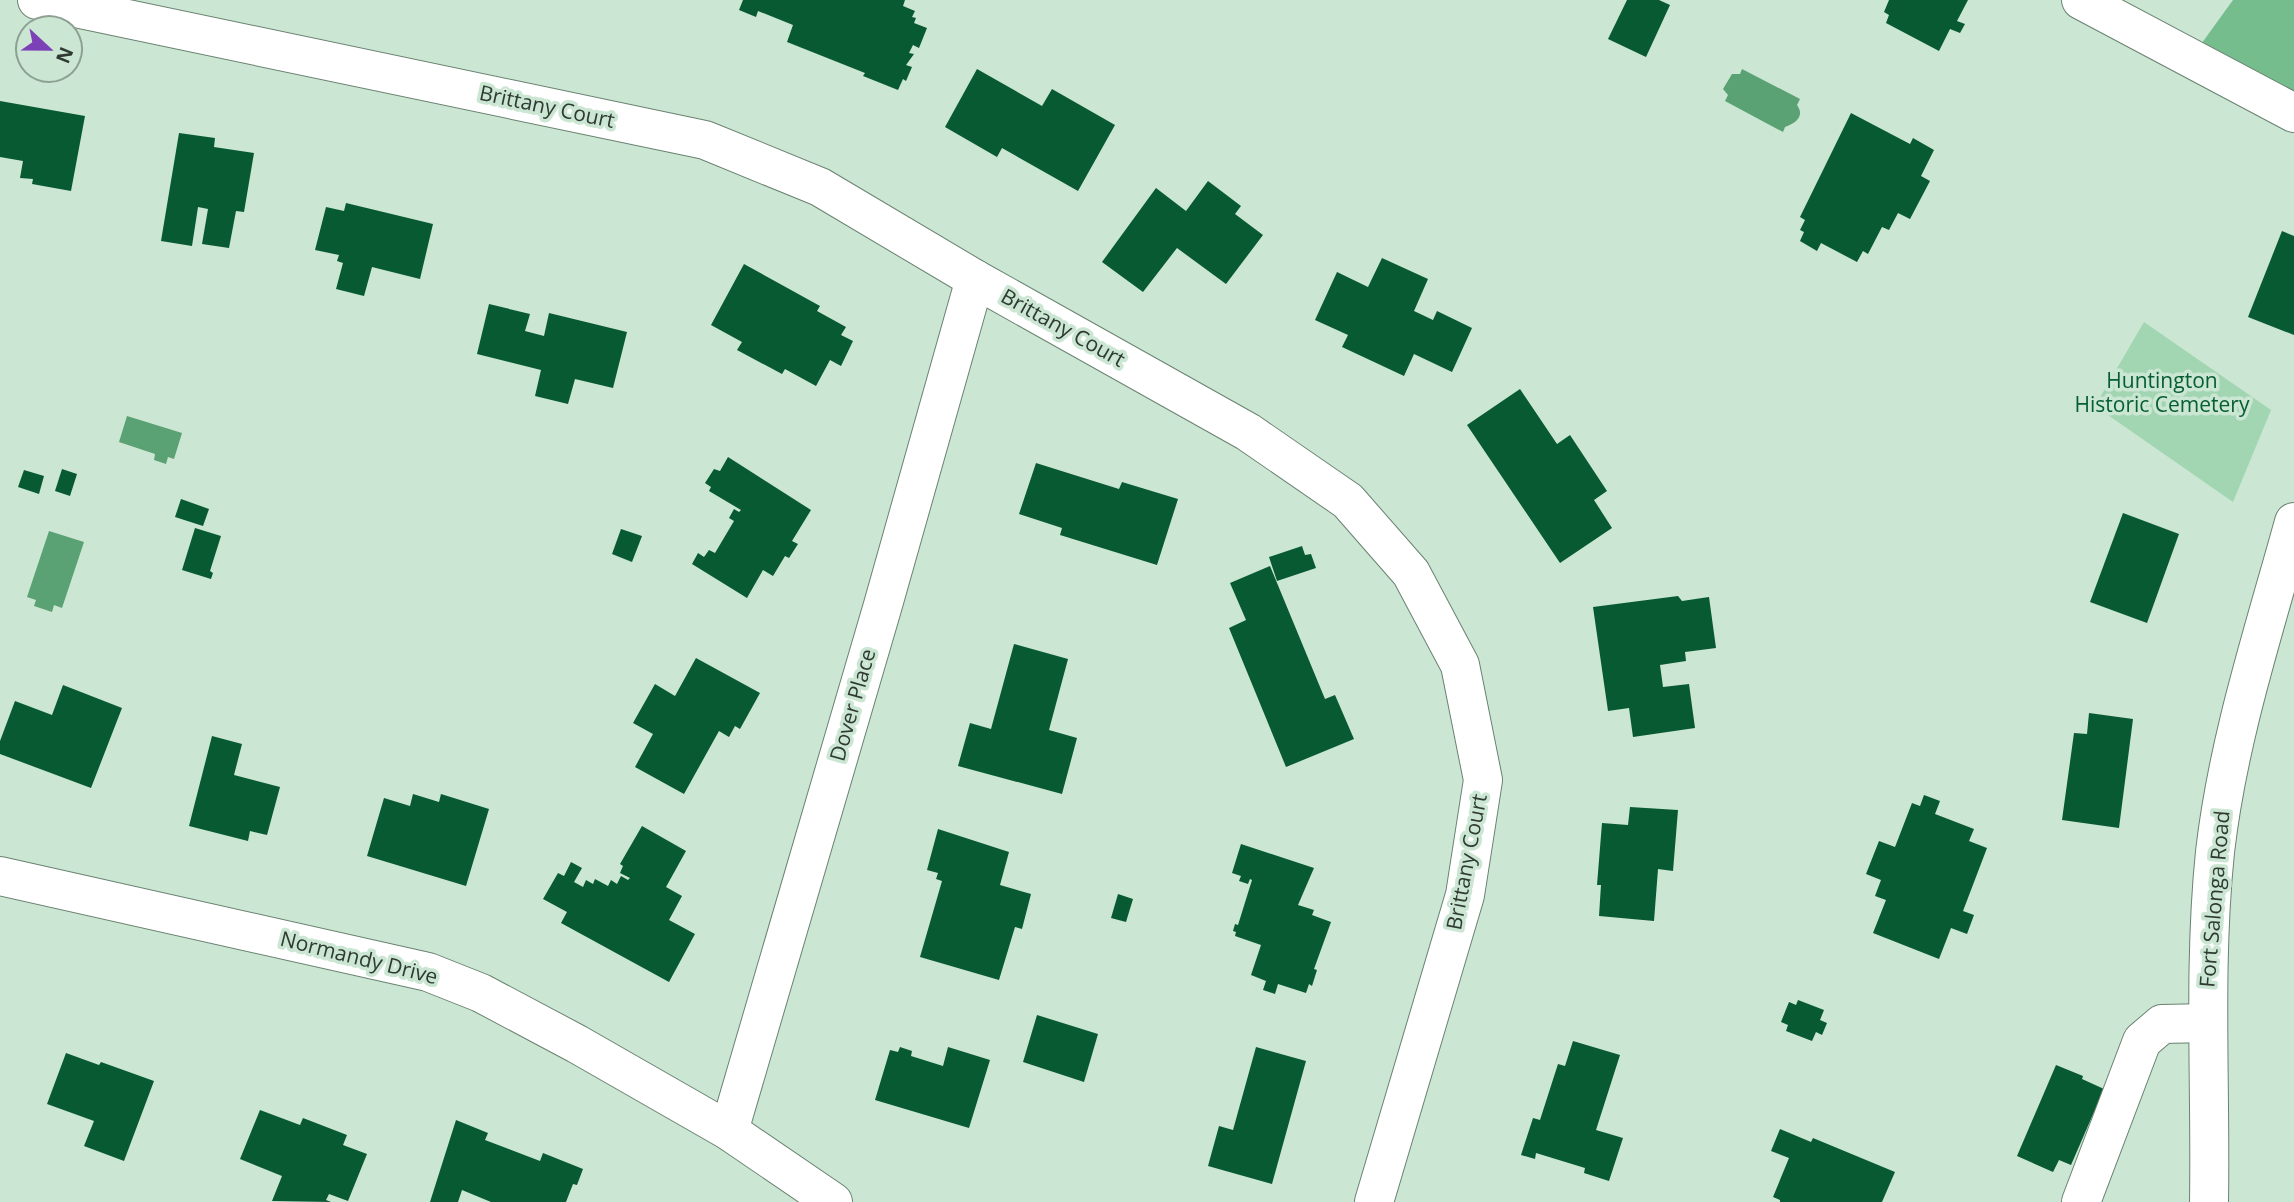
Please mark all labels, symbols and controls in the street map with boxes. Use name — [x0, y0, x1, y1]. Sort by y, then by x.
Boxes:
north arrow — [14, 14, 84, 84]
text: N — [50, 43, 80, 67]
street label: Brittany Court — [477, 78, 617, 134]
street label: Brittany Court — [996, 281, 1131, 373]
park label: Huntington Historic Cemetery — [2075, 366, 2250, 418]
street label: Dover Place — [823, 645, 881, 764]
street label: Brittany Court — [1439, 792, 1493, 932]
street label: Fort Salonga Road — [2192, 809, 2236, 989]
street label: Normandy Drive — [278, 924, 441, 990]

